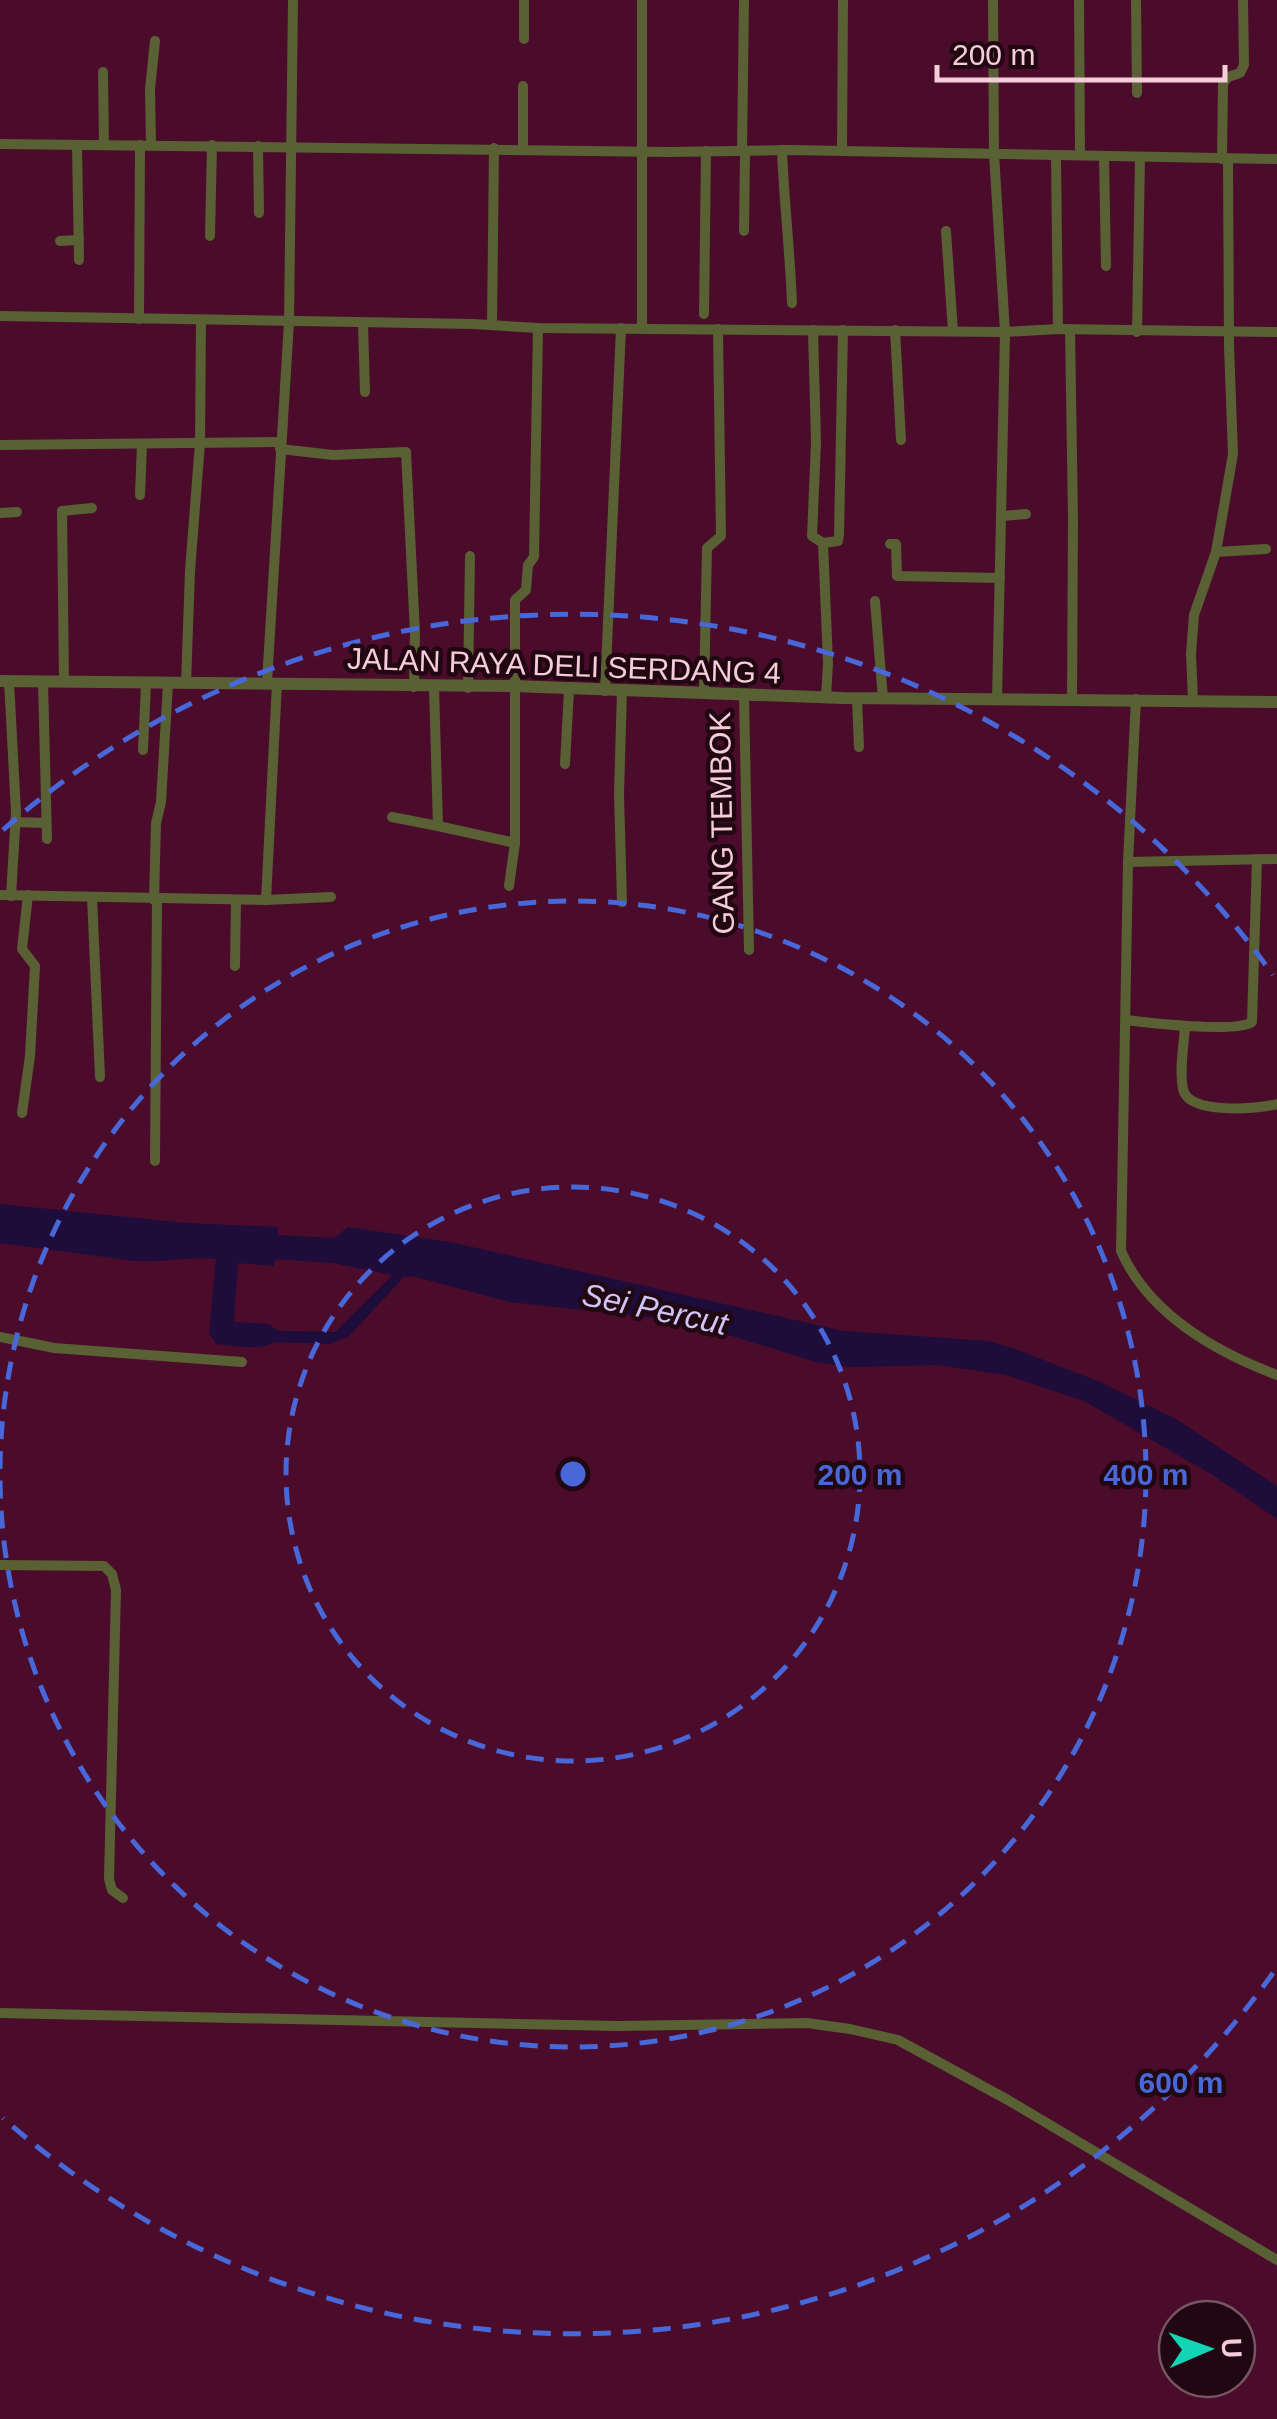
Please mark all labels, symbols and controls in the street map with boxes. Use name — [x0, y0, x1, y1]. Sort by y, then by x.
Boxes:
scale bar — [937, 20, 1224, 82]
text: 200 m — [952, 38, 1035, 71]
street label: JALAN RAYA DELI SERDANG 4 — [347, 641, 781, 690]
street label: GANG TEMBOK — [703, 711, 740, 935]
water label: Sei Percut — [579, 1276, 732, 1342]
centre of rings — [555, 1456, 591, 1492]
text: 200 m — [817, 1458, 903, 1491]
text: 400 m — [1103, 1458, 1189, 1491]
text: 600 m — [1138, 2066, 1224, 2099]
north arrow — [1157, 2299, 1257, 2399]
text: U — [1216, 2337, 1247, 2359]

